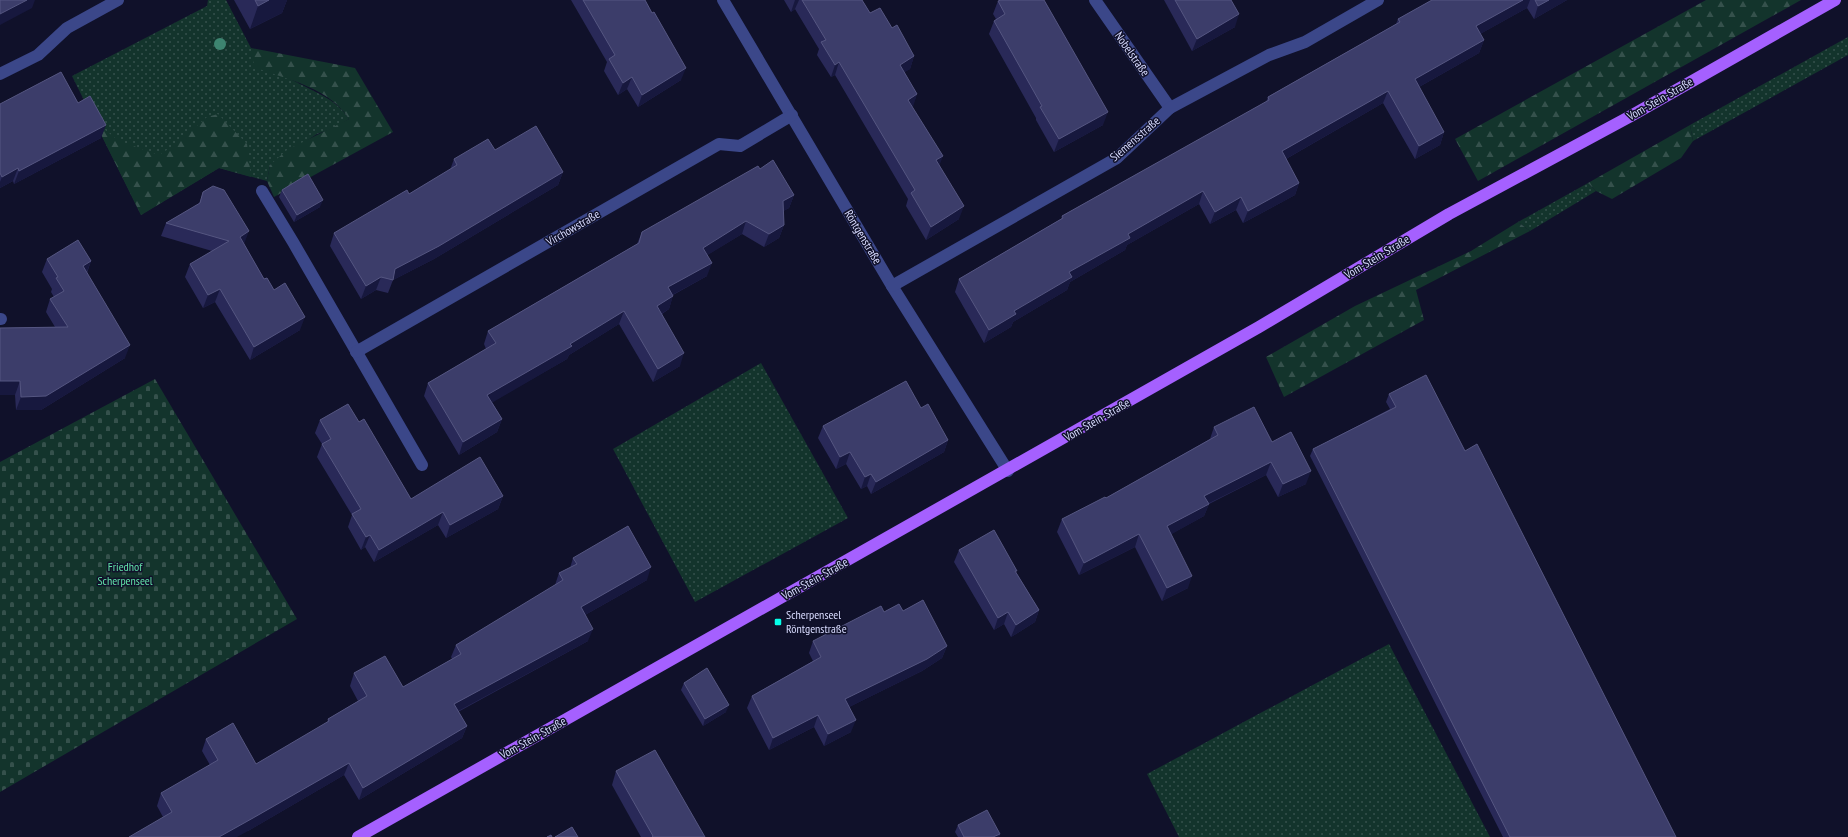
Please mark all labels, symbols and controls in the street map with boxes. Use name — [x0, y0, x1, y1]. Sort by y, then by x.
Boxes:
street label: Nobelstraße — [1112, 29, 1153, 79]
street label: Vom-Stein-Straße — [1623, 74, 1695, 124]
street label: Siemensstraße — [1107, 113, 1163, 164]
street label: Virchowstraße — [542, 206, 602, 249]
street label: Röntgenstraße — [841, 207, 885, 267]
street label: Vom-Stein-Straße — [1341, 231, 1412, 282]
street label: Vom-Stein-Straße — [1060, 395, 1132, 445]
street label: Vom-Stein-Straße — [778, 554, 851, 603]
park label: Friedhof Scherpenseel — [97, 559, 153, 588]
place label: Scherpenseel Röntgenstraße — [786, 607, 847, 636]
marker: Scherpenseel Röntgenstraße — [773, 617, 783, 627]
street label: Vom-Stein-Straße — [496, 713, 569, 762]

